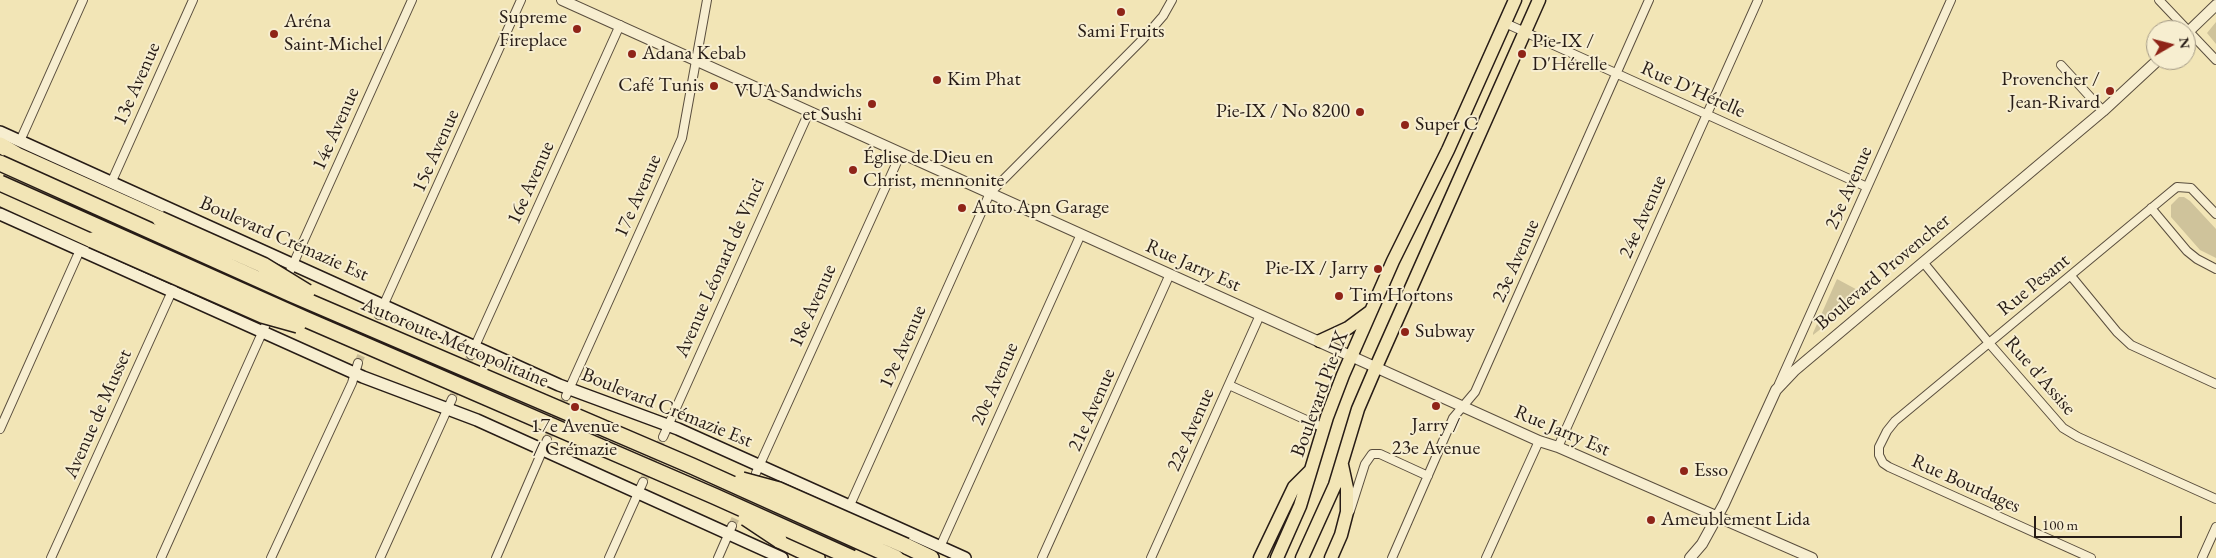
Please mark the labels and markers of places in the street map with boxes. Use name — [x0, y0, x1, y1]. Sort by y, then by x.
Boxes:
place label: Supreme Fireplace — [499, 6, 567, 53]
marker: Sami Fruits — [1115, 6, 1127, 18]
place label: Aréna Saint-Michel — [284, 10, 382, 57]
place label: Sami Fruits — [1078, 20, 1164, 44]
marker: Supreme Fireplace — [571, 23, 583, 35]
marker: Aréna Saint-Michel — [268, 28, 280, 40]
place label: Pie-IX / D'Hérelle — [1532, 30, 1607, 77]
place label: Adana Kebab — [642, 42, 746, 66]
marker: Adana Kebab — [626, 48, 638, 60]
marker: Pie-IX / D'Hérelle — [1516, 48, 1528, 60]
place label: Kim Phat — [947, 68, 1021, 92]
place label: Provencher / Jean-Rivard — [2001, 68, 2100, 115]
place label: Café Tunis — [618, 74, 704, 98]
marker: Kim Phat — [931, 74, 943, 86]
marker: Café Tunis — [708, 80, 720, 92]
place label: VUA Sandwichs et Sushi — [735, 80, 862, 127]
marker: Provencher / Jean-Rivard — [2104, 85, 2116, 97]
marker: VUA Sandwichs et Sushi — [866, 98, 878, 110]
place label: Pie-IX / No 8200 — [1216, 100, 1350, 124]
marker: Pie-IX / No 8200 — [1354, 106, 1366, 118]
place label: Super C — [1415, 113, 1478, 137]
marker: Super C — [1399, 119, 1411, 131]
place label: Église de Dieu en Christ, mennonite — [863, 146, 1004, 193]
marker: Église de Dieu en Christ, mennonite — [847, 164, 859, 176]
place label: Auto Apn Garage — [972, 196, 1109, 220]
marker: Auto Apn Garage — [956, 202, 968, 214]
place label: Pie-IX / Jarry — [1265, 257, 1368, 281]
marker: Pie-IX / Jarry — [1372, 263, 1384, 275]
place label: Tim Hortons — [1349, 284, 1453, 308]
marker: Tim Hortons — [1333, 290, 1345, 302]
place label: Subway — [1415, 320, 1475, 344]
marker: Subway — [1399, 326, 1411, 338]
marker: Jarry / 23e Avenue — [1430, 400, 1442, 412]
marker: 17e Avenue / Crémazie — [569, 401, 581, 413]
place label: Jarry / 23e Avenue — [1392, 414, 1480, 461]
place label: 17e Avenue / Crémazie — [531, 415, 619, 462]
place label: Esso — [1694, 459, 1728, 483]
marker: Esso — [1678, 465, 1690, 477]
place label: Ameublement Lida — [1661, 508, 1810, 532]
marker: Ameublement Lida — [1645, 514, 1657, 526]

